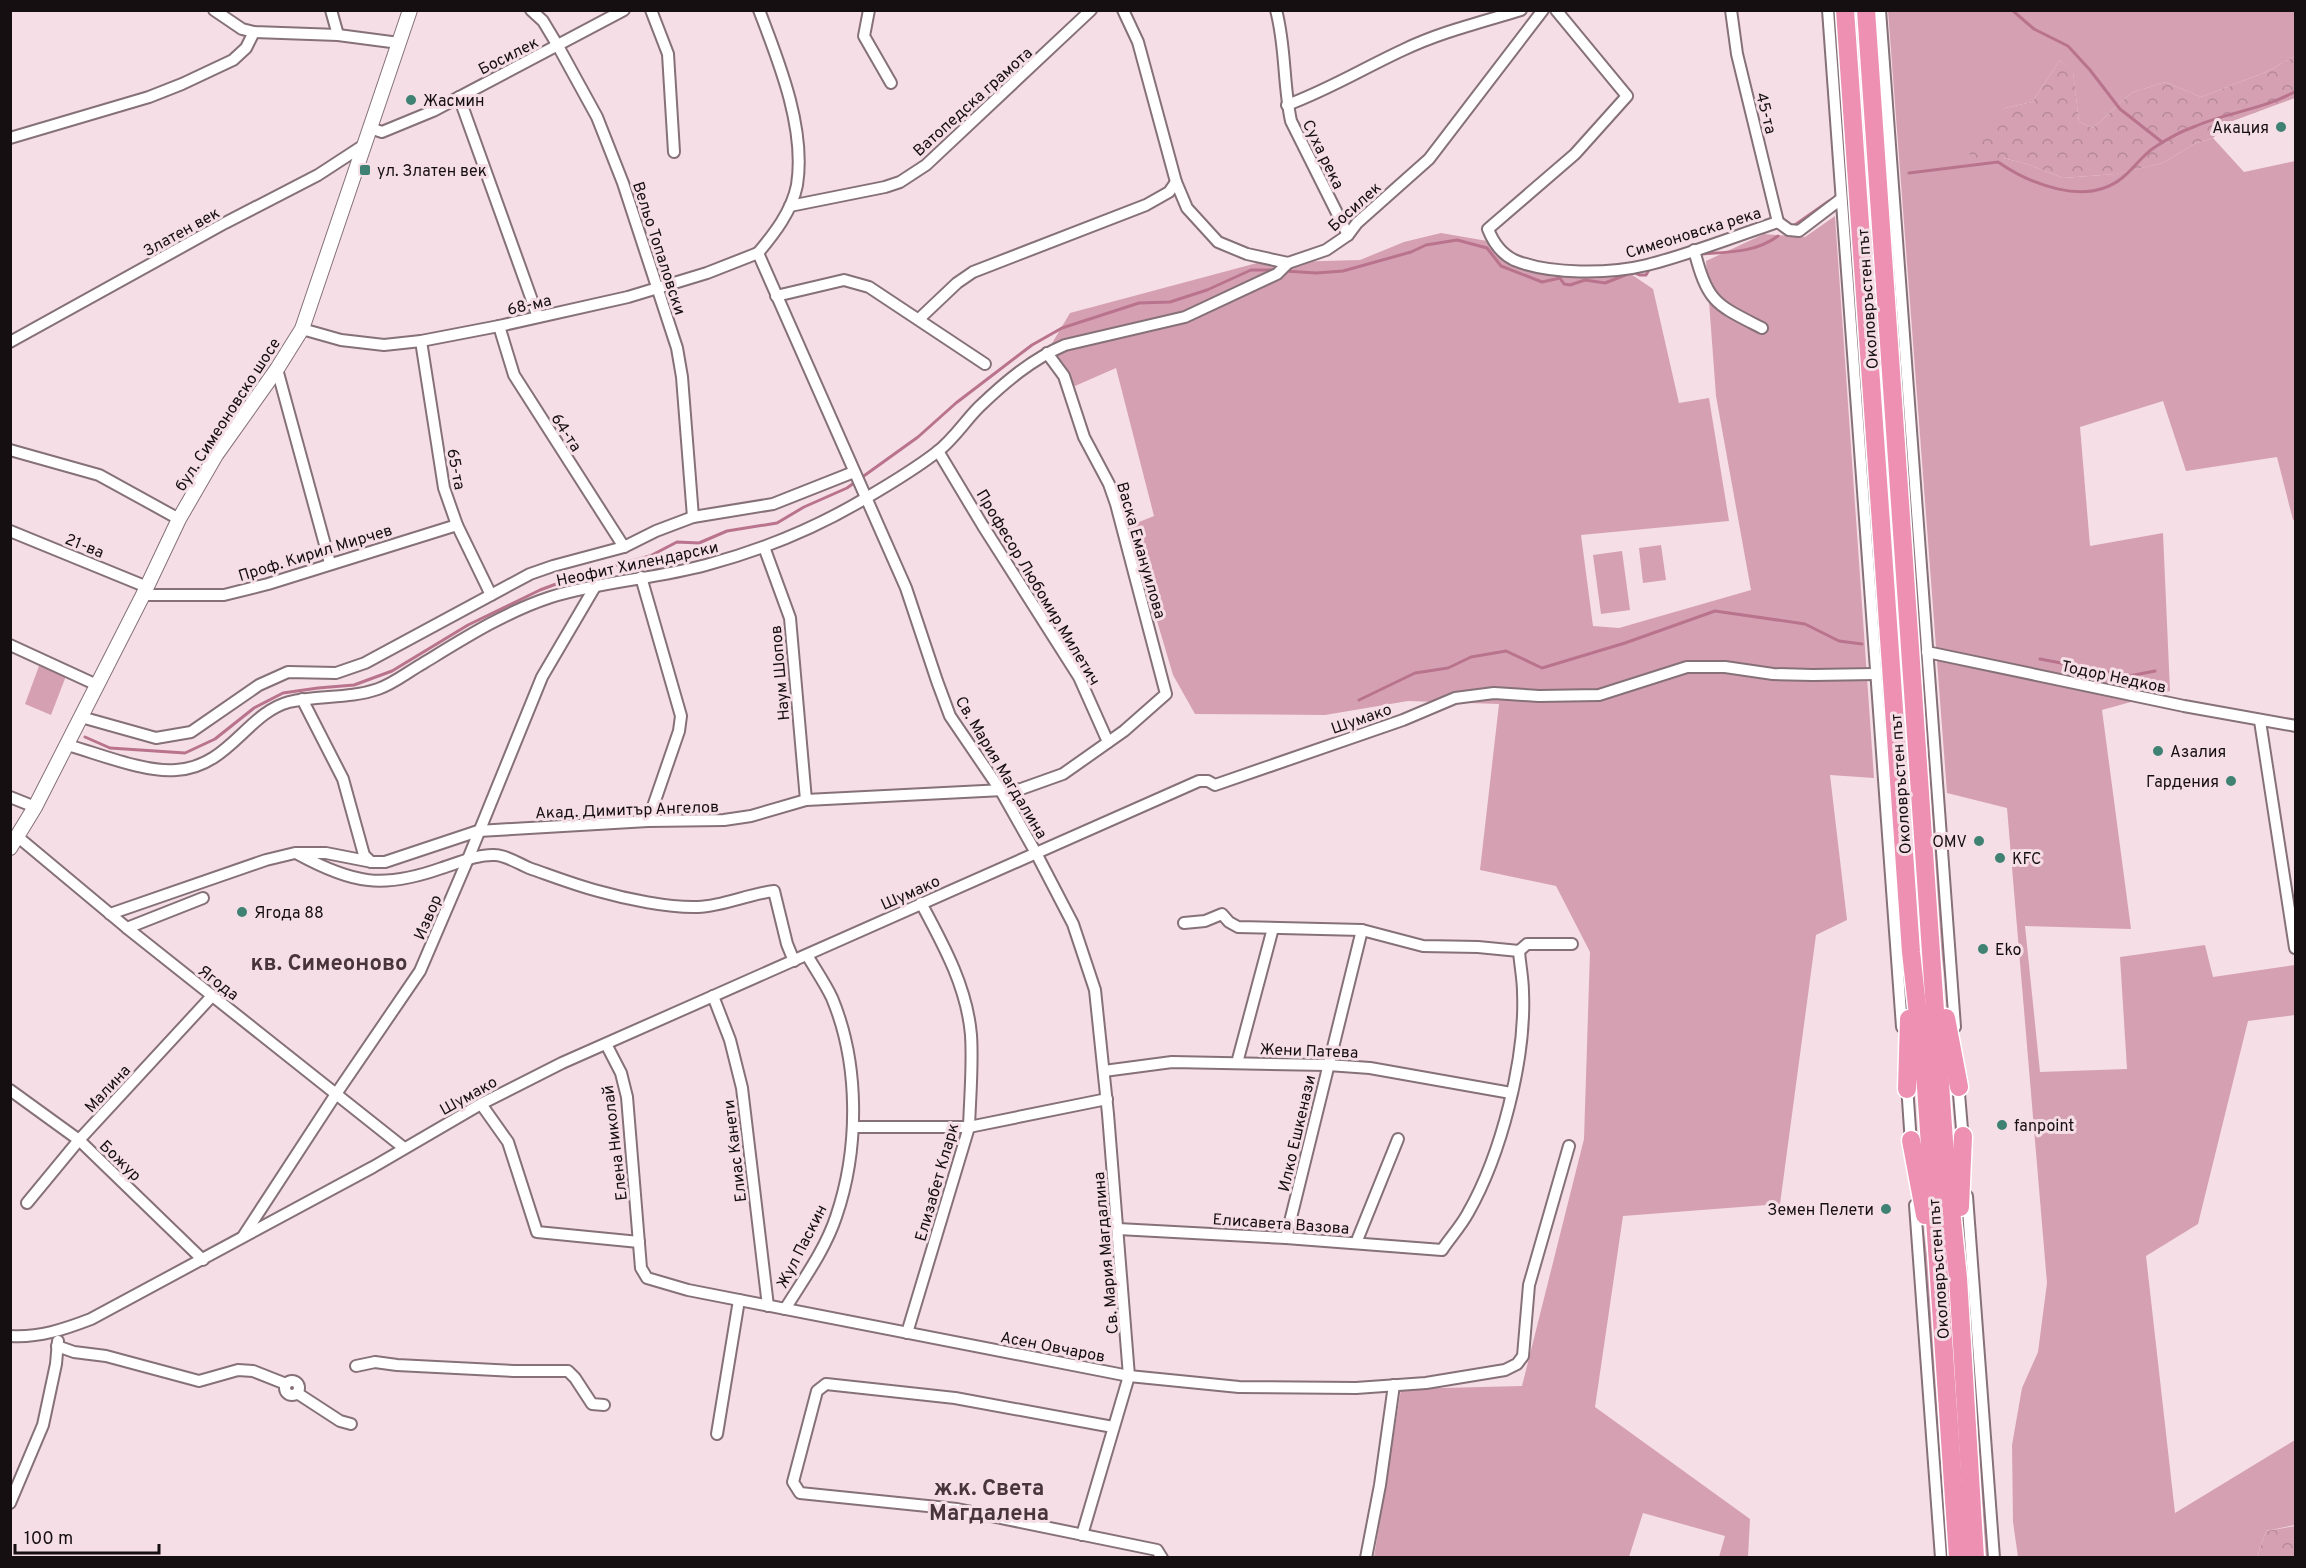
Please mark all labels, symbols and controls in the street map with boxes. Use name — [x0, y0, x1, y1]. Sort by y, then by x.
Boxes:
street label: Босилек — [475, 33, 542, 80]
street label: Ватопедска грамота — [910, 44, 1037, 161]
street label: 45-та — [1750, 91, 1780, 136]
place label: Жасмин — [423, 92, 485, 112]
marker: Жасмин — [404, 93, 418, 107]
street label: Суха река — [1297, 117, 1348, 193]
place label: Акация — [2212, 119, 2269, 139]
marker: Акация — [2274, 120, 2288, 134]
place label: ул. Златен век — [377, 162, 487, 182]
marker: ул. Златен век — [358, 163, 372, 177]
street label: Босилек — [1325, 178, 1386, 237]
street label: Вельо Топаловски — [627, 179, 689, 318]
street label: Златен век — [140, 204, 224, 262]
street label: Симеоновска река — [1623, 204, 1764, 264]
street label: Околовръстен път — [1854, 228, 1884, 370]
street label: 68-ма — [505, 291, 554, 321]
street label: бул. Симеоновско шосе — [172, 335, 286, 496]
street label: 64-та — [546, 410, 585, 456]
street label: 65-та — [441, 447, 469, 492]
street label: Васка Емануилова — [1111, 480, 1169, 621]
street label: Професор Любомир Милетич — [971, 486, 1104, 690]
street label: Проф. Кирил Мирчев — [236, 521, 395, 587]
street label: 21-ва — [62, 530, 107, 564]
street label: Неофит Хилендарски — [555, 538, 720, 592]
street label: Наум Шопов — [767, 624, 795, 721]
street label: Тодор Недков — [2059, 657, 2168, 699]
street label: Св. Мария Магдалина — [950, 693, 1051, 843]
street label: Шумако — [1329, 700, 1395, 740]
street label: Околовръстен път — [1887, 713, 1917, 855]
place label: Азалия — [2170, 743, 2226, 763]
marker: Азалия — [2151, 744, 2165, 758]
place label: Гардения — [2146, 773, 2219, 793]
marker: Гардения — [2224, 774, 2238, 788]
street label: Акад. Димитър Ангелов — [535, 798, 719, 824]
place label: OMV — [1932, 833, 1967, 853]
marker: OMV — [1972, 834, 1986, 848]
place label: KFC — [2012, 850, 2041, 870]
marker: KFC — [1993, 851, 2007, 865]
street label: Шумако — [878, 872, 944, 916]
street label: Извор — [410, 892, 447, 943]
place label: Ягода 88 — [254, 904, 324, 924]
marker: Ягода 88 — [235, 905, 249, 919]
place label: Eko — [1995, 941, 2022, 961]
marker: Eko — [1976, 942, 1990, 956]
district label: кв. Симеоново — [250, 951, 408, 978]
street label: Ягода — [193, 961, 242, 1006]
street label: Жени Патева — [1259, 1040, 1359, 1064]
street label: Малина — [81, 1061, 136, 1117]
street label: Шумако — [437, 1073, 501, 1121]
street label: Илко Ешкенази — [1275, 1073, 1321, 1194]
street label: Елена Николай — [599, 1084, 633, 1202]
street label: Елиас Канети — [720, 1098, 752, 1203]
place label: fanpoint — [2014, 1117, 2074, 1137]
marker: fanpoint — [1995, 1118, 2009, 1132]
street label: Елизабет Кларк — [911, 1121, 964, 1244]
street label: Божур — [94, 1137, 145, 1186]
street label: Св. Мария Магдалина — [1090, 1171, 1124, 1335]
street label: Околовръстен път — [1925, 1198, 1955, 1340]
place label: Земен Пелети — [1767, 1201, 1874, 1221]
street label: Жул Паскин — [773, 1202, 832, 1292]
marker: Земен Пелети — [1879, 1202, 1893, 1216]
street label: Елисавета Вазова — [1212, 1210, 1350, 1240]
street label: Асен Овчаров — [999, 1328, 1107, 1368]
district label: ж.к. Света Магдалена — [929, 1476, 1049, 1528]
scale bar — [15, 1517, 159, 1555]
text: 100 m — [24, 1528, 73, 1551]

